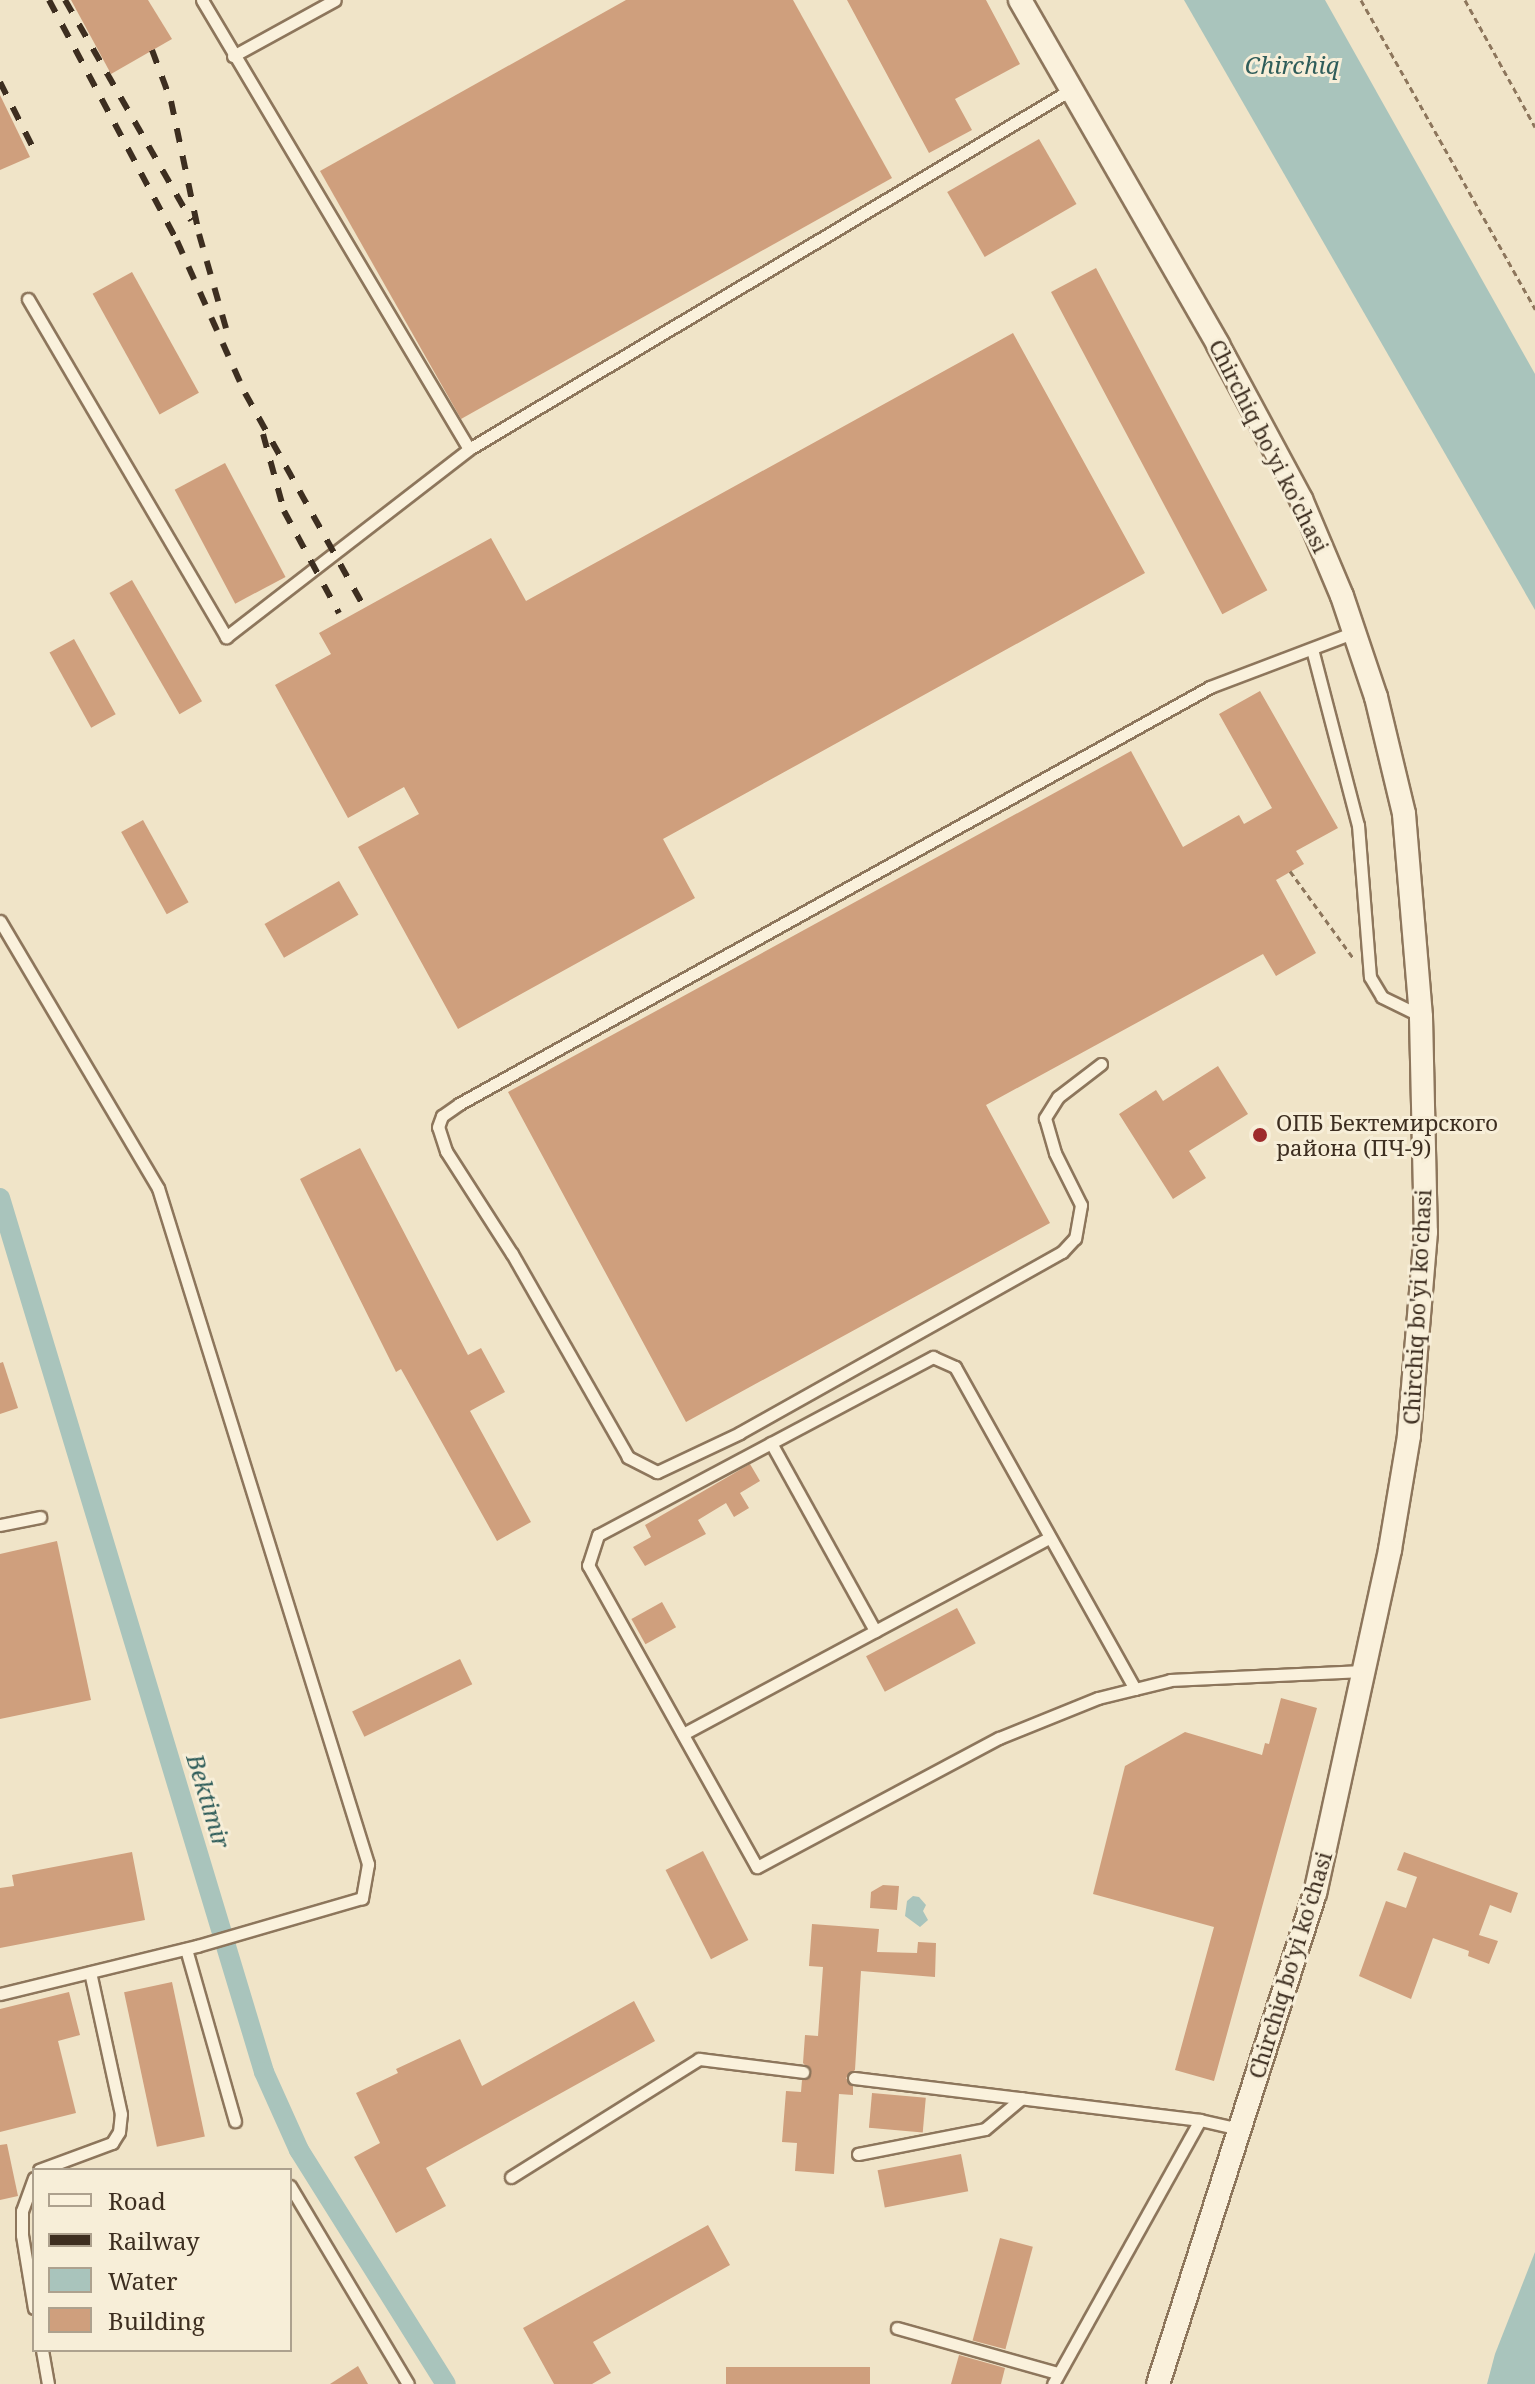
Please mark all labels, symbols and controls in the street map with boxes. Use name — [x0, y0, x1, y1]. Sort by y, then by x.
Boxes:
water label: Chirchiq — [1245, 51, 1339, 79]
street label: Chirchiq bo'yi ko'chasi — [1204, 335, 1334, 557]
place label: ОПБ Бектемирского района (ПЧ-9) — [1276, 1109, 1498, 1160]
marker: ОПБ Бектемирского района (ПЧ-9) — [1251, 1126, 1269, 1144]
street label: Chirchiq bo'yi ko'chasi — [1398, 1189, 1436, 1425]
water label: Bektimir — [181, 1750, 237, 1852]
street label: Chirchiq bo'yi ko'chasi — [1243, 1848, 1337, 2082]
legend — [32, 2168, 292, 2352]
text: Road — [108, 2184, 166, 2217]
text: Railway — [108, 2224, 200, 2257]
text: Water — [108, 2264, 178, 2297]
text: Building — [108, 2304, 205, 2337]

